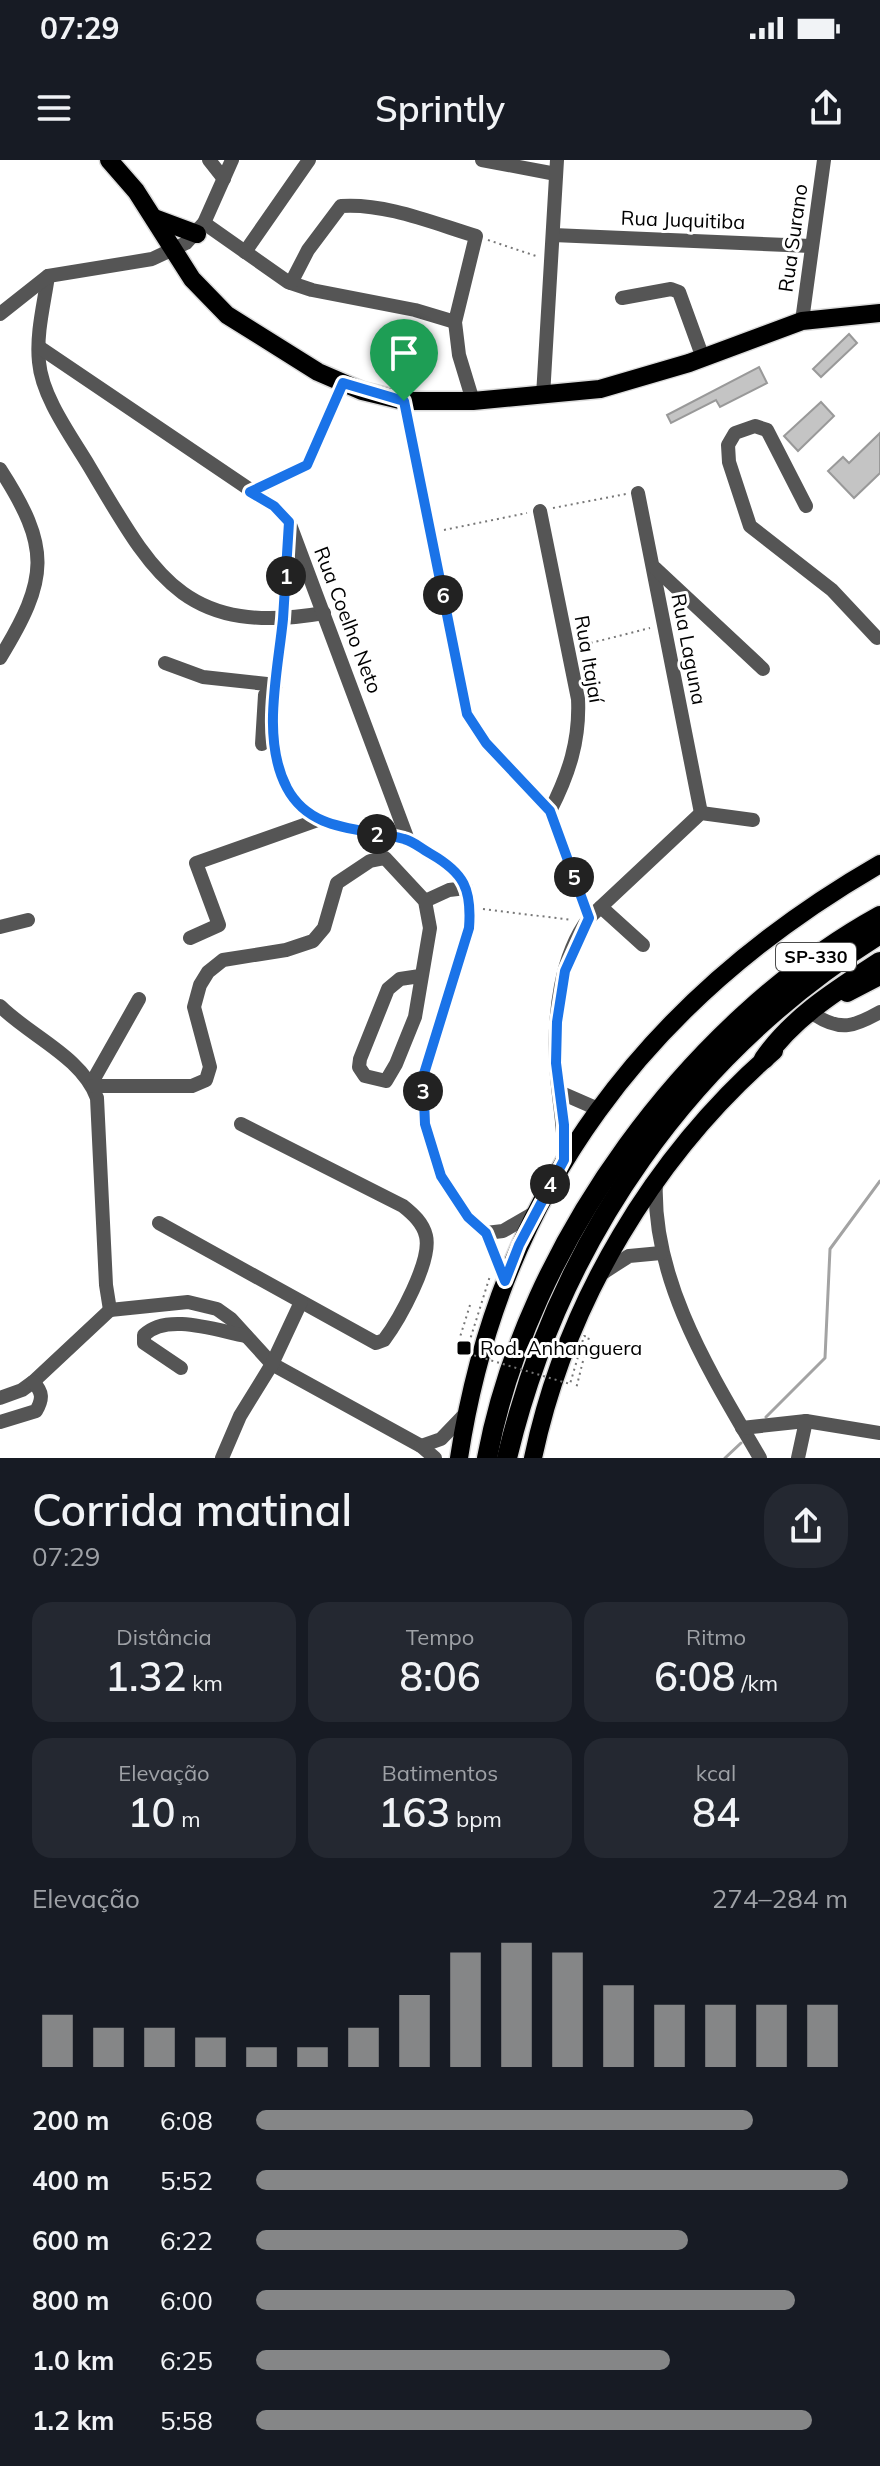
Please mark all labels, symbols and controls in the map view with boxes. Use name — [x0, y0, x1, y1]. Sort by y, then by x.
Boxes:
text: 07:29 — [40, 9, 119, 47]
icon: menu — [32, 86, 76, 130]
text: Sprintly — [375, 86, 505, 131]
icon: share — [804, 86, 848, 130]
street label: Rua Surano — [773, 182, 812, 294]
street label: Rua Juquitiba — [620, 205, 746, 234]
pin — [370, 319, 438, 401]
icon: arrive — [382, 331, 426, 375]
street label: Rua Coelho Neto — [309, 543, 388, 697]
pin: 1 — [266, 556, 306, 596]
text: 1 — [279, 562, 293, 590]
pin: 6 — [423, 575, 463, 615]
text: 6 — [436, 581, 450, 609]
street label: Rua Laguna — [666, 591, 713, 707]
street label: Rua Itajaí — [570, 613, 610, 706]
pin: 2 — [357, 814, 397, 854]
text: 2 — [370, 820, 384, 848]
pin: 5 — [554, 857, 594, 897]
text: 5 — [567, 863, 581, 891]
road number: SP-330 — [776, 943, 856, 971]
pin: 3 — [403, 1071, 443, 1111]
text: 3 — [416, 1077, 430, 1105]
pin: 4 — [530, 1164, 570, 1204]
text: 4 — [543, 1170, 557, 1198]
place label: Rod. Anhanguera — [480, 1335, 642, 1360]
marker: Rod. Anhanguera — [455, 1339, 473, 1357]
text: Corrida matinal — [32, 1482, 352, 1537]
button: share — [764, 1484, 848, 1568]
text: 07:29 — [32, 1540, 100, 1573]
text: Distância — [116, 1623, 212, 1651]
text: Tempo — [406, 1623, 474, 1651]
text: Ritmo — [686, 1623, 746, 1651]
text: 1.32 — [105, 1651, 187, 1701]
text: 8:06 — [399, 1651, 481, 1701]
text: 6:08 — [654, 1651, 735, 1701]
text: km — [187, 1669, 223, 1697]
text: /km — [735, 1669, 778, 1697]
text: Elevação — [118, 1759, 210, 1787]
text: Batimentos — [382, 1759, 498, 1787]
text: kcal — [696, 1759, 736, 1787]
text: 10 — [127, 1787, 175, 1837]
text: 163 — [378, 1787, 450, 1837]
text: 84 — [692, 1787, 740, 1837]
text: m — [175, 1805, 201, 1833]
text: bpm — [450, 1805, 502, 1833]
text: Elevação — [32, 1882, 140, 1915]
text: 274–284 m — [712, 1882, 848, 1915]
text: 200 m — [32, 2104, 109, 2137]
text: 6:08 — [160, 2104, 213, 2137]
text: 400 m — [32, 2164, 109, 2197]
text: 5:52 — [160, 2164, 213, 2197]
text: 600 m — [32, 2224, 109, 2257]
text: 6:22 — [160, 2224, 213, 2257]
text: 800 m — [32, 2284, 109, 2317]
text: 6:00 — [160, 2284, 213, 2317]
text: 1.0 km — [32, 2344, 115, 2377]
text: 6:25 — [160, 2344, 213, 2377]
text: 1.2 km — [32, 2404, 115, 2437]
text: 5:58 — [160, 2404, 213, 2437]

